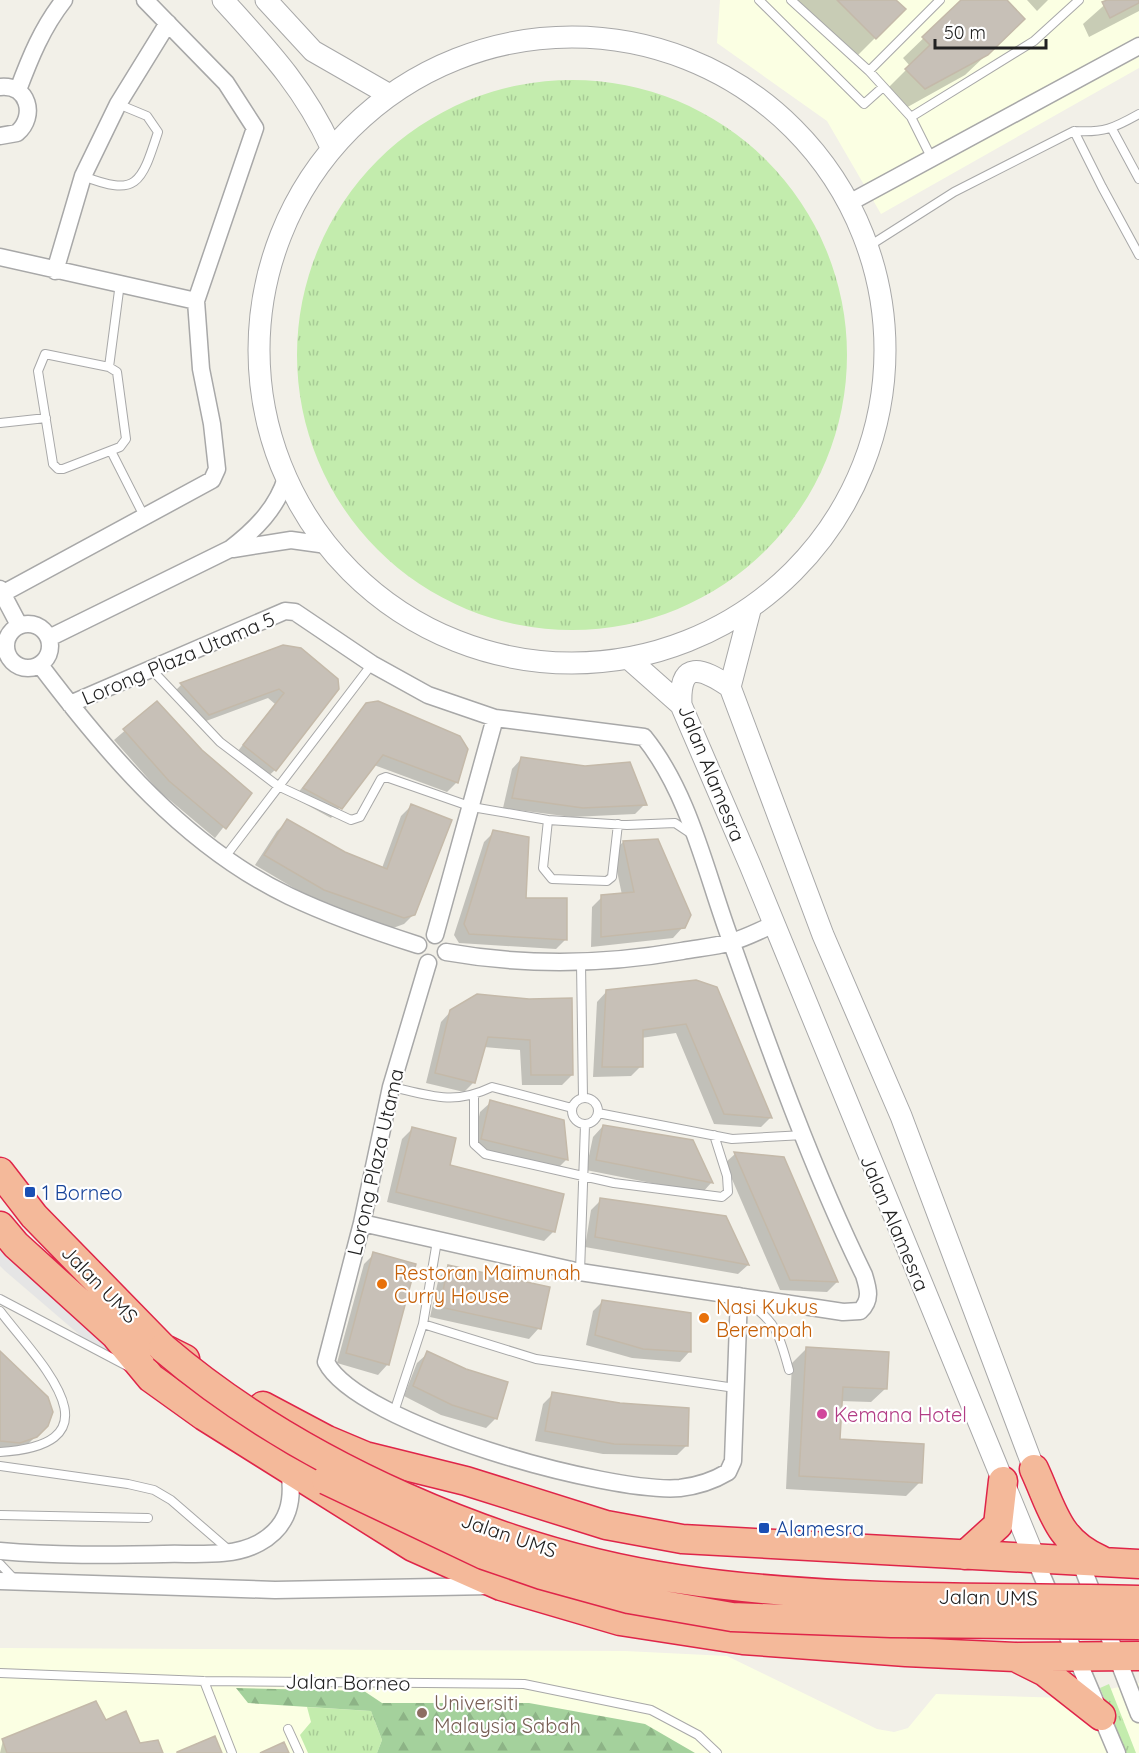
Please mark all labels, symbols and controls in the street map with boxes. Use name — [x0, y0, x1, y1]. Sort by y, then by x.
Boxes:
scale bar — [935, 12, 1046, 50]
text: 50 m — [944, 21, 986, 44]
street label: Lorong Plaza Utama 5 — [78, 606, 278, 710]
street label: Jalan Alamesra — [673, 701, 751, 845]
street label: Lorong Plaza Utama — [341, 1066, 409, 1258]
street label: Jalan Alamesra — [855, 1151, 935, 1295]
place label: 1 Borneo — [42, 1180, 123, 1205]
marker: 1 Borneo — [23, 1185, 37, 1199]
street label: Jalan UMS — [57, 1240, 143, 1328]
place label: Restoran Maimunah Curry House — [394, 1260, 581, 1308]
marker: Restoran Maimunah Curry House — [375, 1277, 389, 1291]
place label: Nasi Kukus Berempah — [716, 1294, 818, 1342]
marker: Nasi Kukus Berempah — [697, 1311, 711, 1325]
place label: Kemana Hotel — [834, 1402, 967, 1427]
marker: Kemana Hotel — [815, 1407, 829, 1421]
street label: Jalan UMS — [458, 1507, 560, 1563]
place label: Alamesra — [776, 1516, 864, 1541]
marker: Alamesra — [757, 1521, 771, 1535]
street label: Jalan UMS — [938, 1584, 1038, 1610]
street label: Jalan Borneo — [285, 1668, 411, 1696]
place label: Universiti Malaysia Sabah — [434, 1690, 581, 1738]
marker: Universiti Malaysia Sabah — [415, 1706, 429, 1720]

